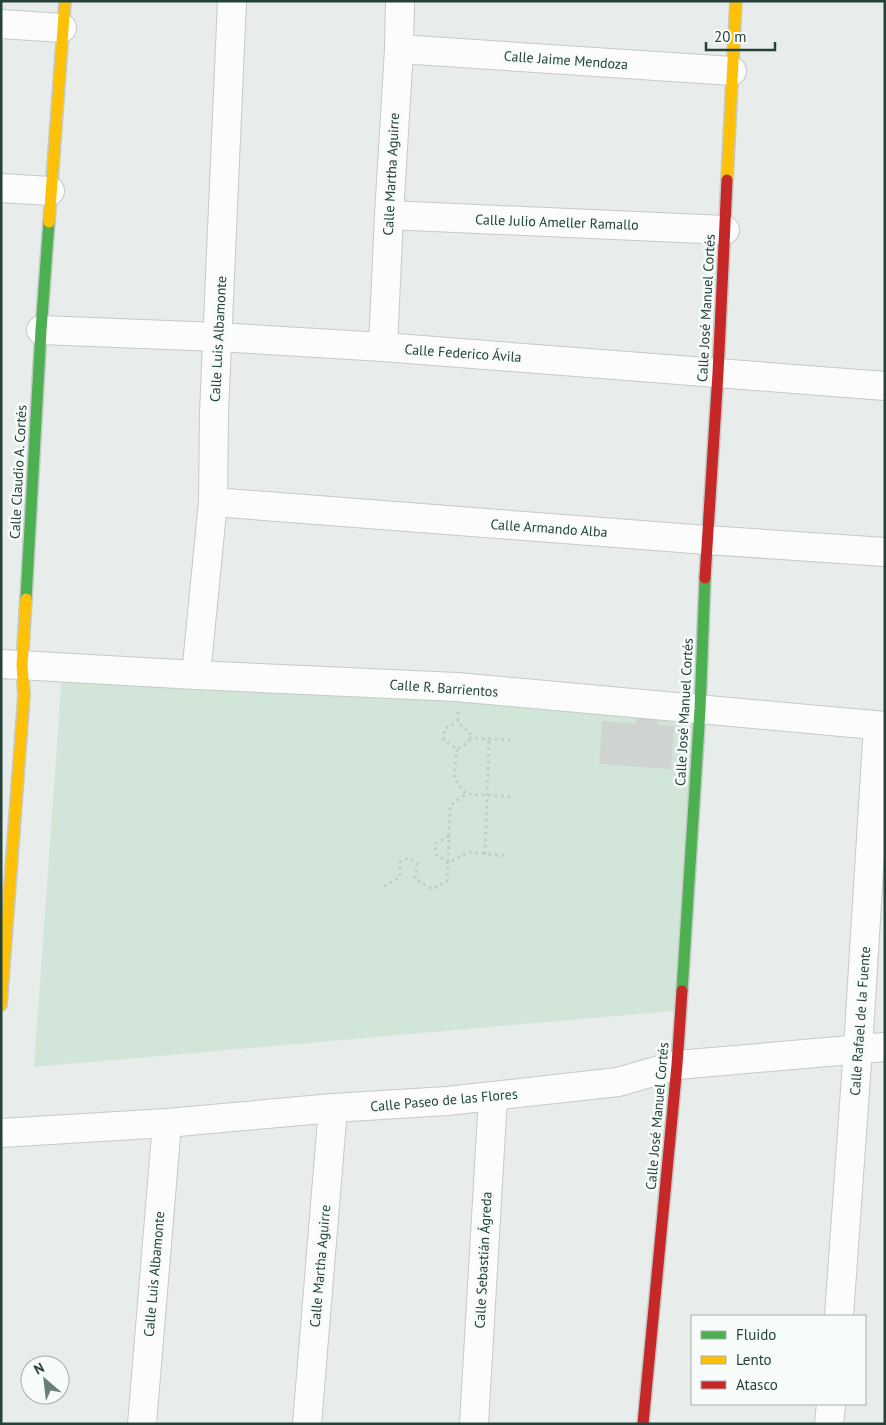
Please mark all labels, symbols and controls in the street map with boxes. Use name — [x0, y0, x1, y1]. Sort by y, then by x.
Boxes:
scale bar — [706, 20, 775, 52]
text: 20 m — [714, 27, 747, 46]
street label: Calle Jaime Mendoza — [503, 47, 629, 73]
street label: Calle Martha Aguirre — [379, 112, 403, 236]
street label: Calle Julio Ameller Ramallo — [475, 210, 639, 234]
street label: Calle José Manuel Cortés — [693, 234, 719, 382]
street label: Calle Luis Albamonte — [206, 276, 230, 402]
street label: Calle Federico Ávila — [404, 340, 522, 366]
street label: Calle Claudio A. Cortés — [5, 404, 31, 540]
street label: Calle Armando Alba — [490, 515, 608, 541]
street label: Calle José Manuel Cortés — [671, 638, 697, 786]
street label: Calle R. Barrientos — [389, 675, 499, 701]
street label: Calle Rafael de la Fuente — [846, 946, 874, 1096]
street label: Calle José Manuel Cortés — [642, 1041, 672, 1191]
street label: Calle Paseo de las Flores — [370, 1085, 518, 1115]
street label: Calle Sebastián Ágreda — [470, 1191, 496, 1329]
street label: Calle Martha Aguirre — [306, 1204, 334, 1328]
street label: Calle Luis Albamonte — [140, 1210, 168, 1338]
legend — [691, 1315, 866, 1405]
text: Fluido — [736, 1325, 776, 1344]
text: Lento — [736, 1350, 772, 1369]
north arrow — [20, 1355, 70, 1405]
text: N — [31, 1358, 47, 1379]
text: Atasco — [736, 1375, 778, 1394]

